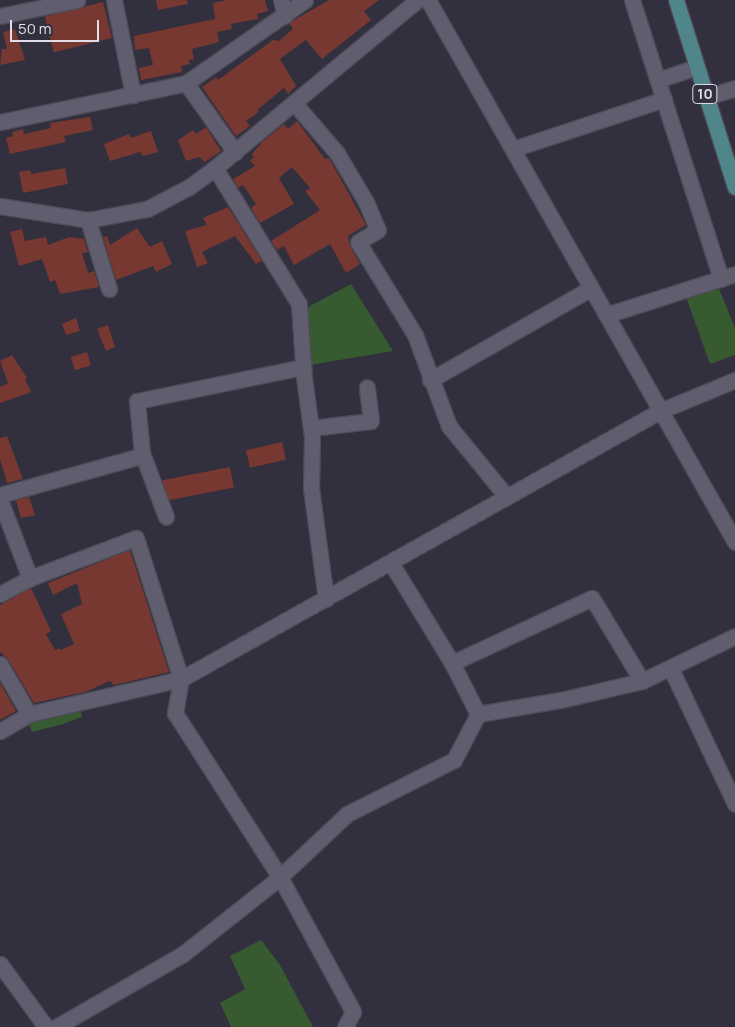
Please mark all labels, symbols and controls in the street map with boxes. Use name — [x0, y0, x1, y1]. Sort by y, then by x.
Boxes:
scale bar — [12, 10, 101, 42]
text: 50 m — [18, 18, 52, 39]
road number: 10 — [691, 82, 719, 106]

